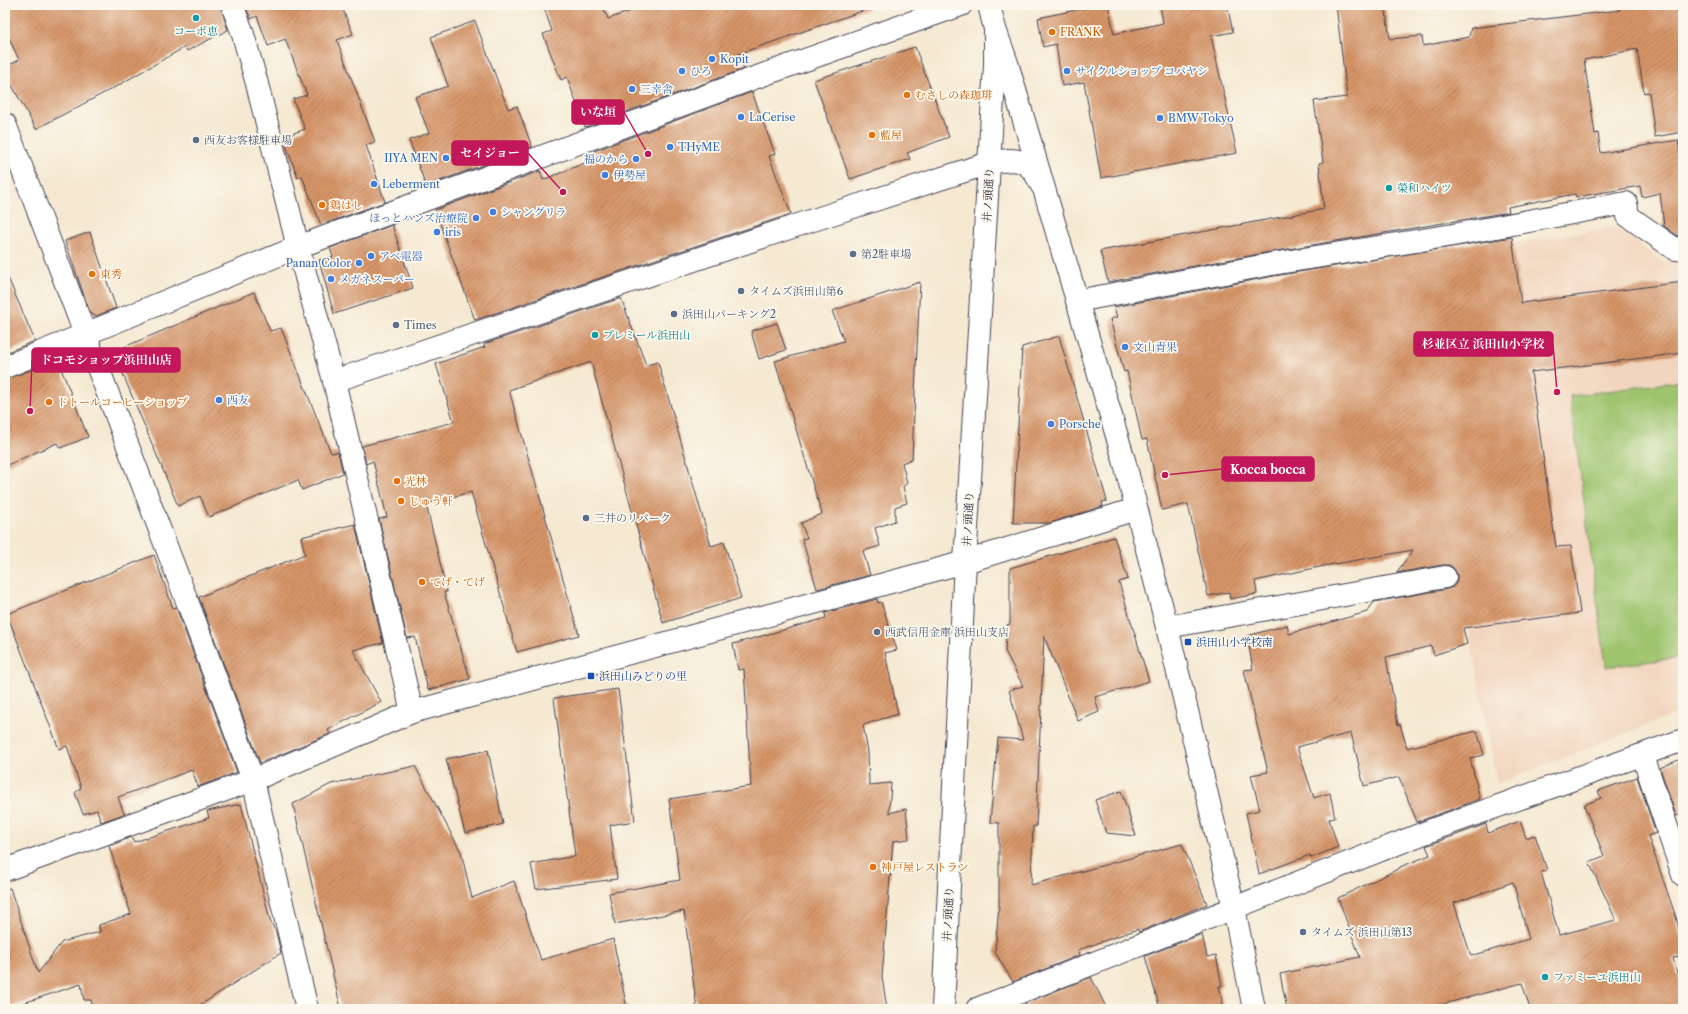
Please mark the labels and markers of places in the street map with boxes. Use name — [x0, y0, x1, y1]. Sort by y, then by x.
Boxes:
marker: コーポ恵 — [191, 13, 201, 23]
place label: コーポ恵 — [174, 24, 218, 38]
place label: FRANK — [1060, 25, 1101, 39]
marker: FRANK — [1047, 27, 1057, 37]
place label: Kopit — [720, 52, 749, 66]
marker: Kopit — [707, 54, 717, 64]
place label: ひろ — [690, 64, 712, 78]
place label: サイクルショップ コバヤシ — [1075, 64, 1208, 78]
marker: ひろ — [677, 66, 687, 76]
marker: サイクルショップ コバヤシ — [1062, 66, 1072, 76]
place label: 三幸舎 — [640, 82, 673, 96]
marker: 三幸舎 — [627, 84, 637, 94]
place label: むさしの森珈琲 — [915, 88, 992, 102]
marker: むさしの森珈琲 — [902, 90, 912, 100]
callout: いな垣 — [572, 100, 624, 124]
place label: LaCerise — [749, 110, 795, 124]
place label: BMW Tokyo — [1168, 111, 1234, 125]
marker: LaCerise — [736, 112, 746, 122]
marker: BMW Tokyo — [1155, 113, 1165, 123]
place label: 藍屋 — [880, 128, 902, 142]
marker: 藍屋 — [867, 130, 877, 140]
place label: 西友お客様駐車場 — [204, 133, 292, 147]
marker: 西友お客様駐車場 — [191, 135, 201, 145]
place label: THyME — [678, 140, 720, 154]
callout: セイジョー — [452, 141, 528, 165]
marker: THyME — [665, 142, 675, 152]
place label: IIYA MEN — [384, 151, 438, 165]
place label: 福のから — [584, 152, 628, 166]
marker: IIYA MEN — [441, 153, 451, 163]
marker: 福のから — [631, 154, 641, 164]
place label: 伊勢屋 — [613, 168, 646, 182]
marker: 伊勢屋 — [600, 170, 610, 180]
place label: Leberment — [382, 177, 440, 191]
marker: Leberment — [369, 179, 379, 189]
place label: 榮和ハイツ — [1397, 181, 1452, 195]
marker: 榮和ハイツ — [1384, 183, 1394, 193]
place label: 鶏はし — [330, 198, 363, 212]
marker: 鶏はし — [317, 200, 327, 210]
place label: シャングリラ — [501, 205, 567, 219]
marker: シャングリラ — [488, 207, 498, 217]
place label: ほっとハンズ治療院 — [369, 211, 468, 225]
marker: ほっとハンズ治療院 — [471, 213, 481, 223]
place label: iris — [445, 225, 461, 239]
marker: iris — [432, 227, 442, 237]
place label: 第2駐車場 — [861, 247, 911, 261]
place label: アベ電器 — [379, 249, 423, 263]
marker: 第2駐車場 — [848, 249, 858, 259]
marker: アベ電器 — [366, 251, 376, 261]
place label: Panan Color — [286, 256, 351, 270]
marker: Panan Color — [354, 258, 364, 268]
place label: 東秀 — [100, 267, 122, 281]
marker: 東秀 — [87, 269, 97, 279]
place label: メガネスーパー — [339, 272, 415, 286]
marker: メガネスーパー — [326, 274, 336, 284]
place label: タイムズ浜田山第6 — [749, 284, 844, 298]
marker: タイムズ浜田山第6 — [736, 286, 746, 296]
place label: 浜田山パーキング2 — [682, 307, 776, 321]
marker: 浜田山パーキング2 — [669, 309, 679, 319]
place label: Times — [404, 318, 437, 332]
marker: Times — [391, 320, 401, 330]
place label: プレミール浜田山 — [603, 328, 690, 342]
marker: プレミール浜田山 — [590, 330, 600, 340]
callout: 杉並区立 浜田山小学校 — [1414, 332, 1553, 356]
place label: 文山青果 — [1133, 340, 1177, 354]
marker: 文山青果 — [1120, 342, 1130, 352]
callout: ドコモショップ浜田山店 — [32, 348, 180, 372]
place label: 西友 — [227, 393, 249, 407]
place label: ドトールコーヒーショップ — [57, 395, 188, 409]
marker: 西友 — [214, 395, 224, 405]
marker: ドトールコーヒーショップ — [44, 397, 54, 407]
place label: Porsche — [1059, 417, 1101, 431]
marker: Porsche — [1046, 419, 1056, 429]
callout: Kocca bocca — [1222, 457, 1314, 481]
place label: 光林 — [405, 474, 427, 488]
marker: 光林 — [392, 476, 402, 486]
place label: じゅう軒 — [409, 494, 453, 508]
marker: じゅう軒 — [396, 496, 406, 506]
place label: 三井のリパーク — [594, 511, 671, 525]
marker: 三井のリパーク — [581, 513, 591, 523]
place label: てげ・てげ — [430, 575, 485, 589]
marker: てげ・てげ — [417, 577, 427, 587]
place label: 西武信用金庫 浜田山支店 — [885, 625, 1009, 639]
marker: 西武信用金庫 浜田山支店 — [872, 627, 882, 637]
place label: 浜田山小学校南 — [1196, 635, 1273, 649]
marker: 浜田山小学校南 — [1183, 637, 1193, 647]
place label: 浜田山みどりの里 — [599, 669, 687, 683]
marker: 浜田山みどりの里 — [586, 671, 596, 681]
place label: 神戸屋レストラン — [881, 860, 969, 874]
marker: 神戸屋レストラン — [868, 862, 878, 872]
place label: タイムズ 浜田山第13 — [1311, 925, 1412, 939]
marker: タイムズ 浜田山第13 — [1298, 927, 1308, 937]
place label: ファミーユ浜田山 — [1553, 970, 1641, 984]
marker: ファミーユ浜田山 — [1540, 972, 1550, 982]

